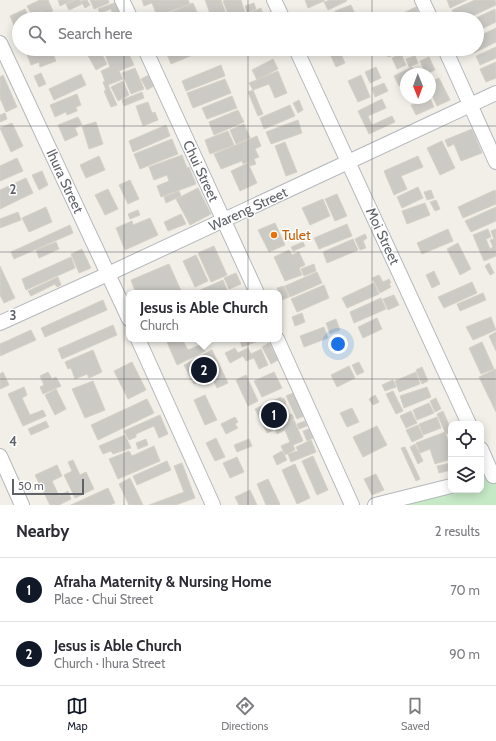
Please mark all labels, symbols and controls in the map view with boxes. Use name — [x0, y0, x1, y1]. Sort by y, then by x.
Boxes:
search box — [12, 12, 484, 56]
icon: search — [26, 23, 48, 45]
text: Search here — [58, 25, 133, 43]
north arrow — [400, 68, 436, 104]
street label: Chui Street — [179, 137, 223, 205]
street label: Ihura Street — [42, 146, 88, 216]
text: 2 — [10, 181, 17, 197]
street label: Wareng Street — [206, 183, 290, 235]
street label: Moi Street — [362, 205, 404, 268]
place label: Tulet — [282, 226, 311, 244]
marker: Tulet — [269, 230, 279, 240]
popup — [126, 290, 282, 342]
text: Jesus is Able Church — [140, 299, 268, 317]
text: 3 — [9, 307, 17, 323]
text: Church — [140, 317, 179, 333]
your location — [328, 334, 348, 354]
pin: 2 — [191, 355, 217, 385]
pin: 1 — [261, 400, 287, 430]
map controls — [448, 421, 484, 493]
button: locate — [448, 421, 484, 457]
text: 4 — [9, 433, 17, 449]
button: layers — [448, 457, 484, 493]
scale bar — [12, 477, 84, 496]
text: 50 m — [18, 479, 44, 493]
text: Nearby — [16, 521, 69, 541]
text: 2 results — [435, 523, 480, 539]
text: Afraha Maternity & Nursing Home — [54, 573, 271, 591]
text: 1 — [27, 582, 31, 598]
text: 70 m — [450, 582, 480, 598]
text: Place · Chui Street — [54, 591, 153, 607]
text: Jesus is Able Church — [54, 637, 182, 655]
text: 2 — [26, 646, 32, 662]
text: 90 m — [449, 646, 480, 662]
text: Church · Ihura Street — [54, 655, 165, 671]
tab: Map — [66, 695, 88, 733]
tab: Directions — [221, 695, 268, 733]
tab: Saved — [401, 695, 430, 733]

